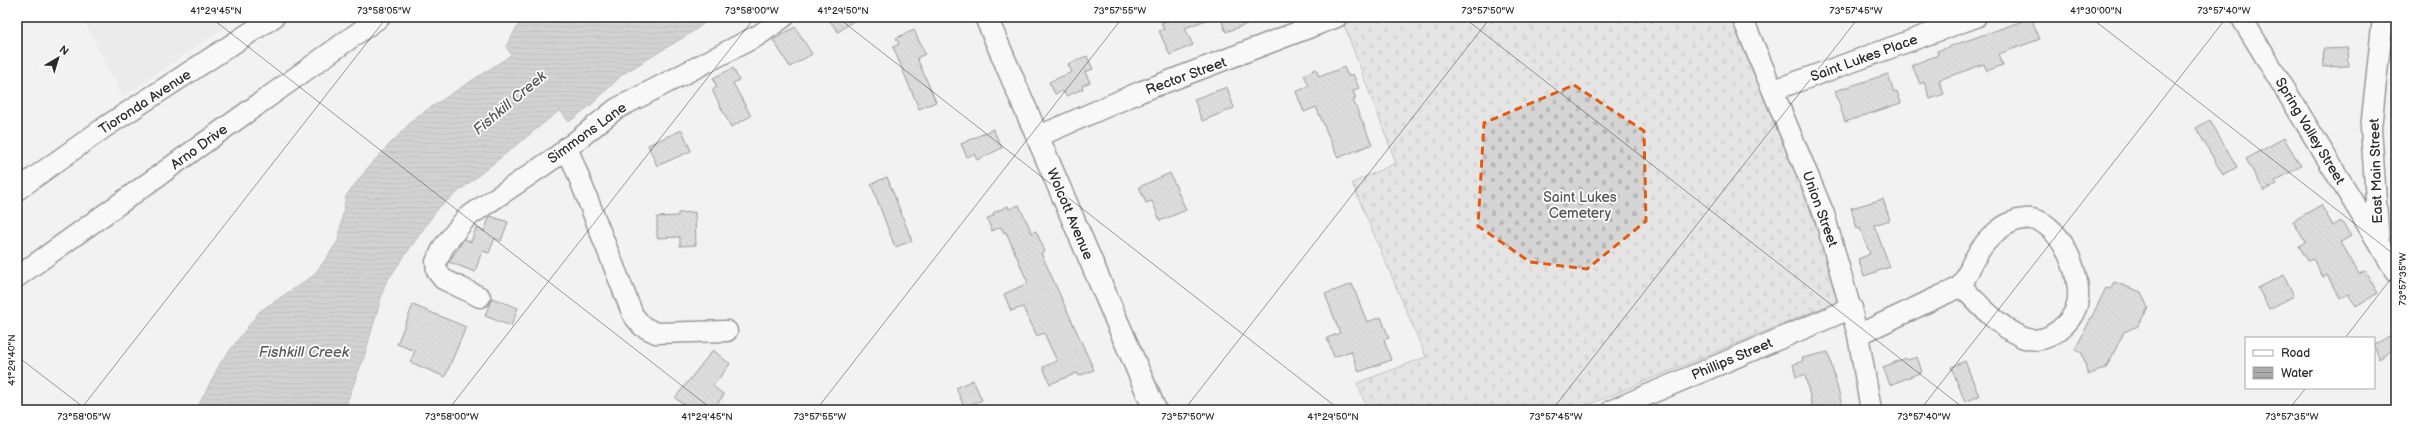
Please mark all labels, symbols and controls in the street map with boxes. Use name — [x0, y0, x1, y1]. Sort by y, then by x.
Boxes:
text: 41°29'45"N — [190, 5, 242, 17]
text: 73°58'05"W — [357, 5, 411, 17]
text: 73°58'00"W — [725, 5, 779, 17]
text: 41°29'50"N — [817, 5, 869, 17]
text: 73°57'55"W — [1094, 5, 1146, 17]
text: 73°57'50"W — [1462, 5, 1514, 17]
text: 73°57'45"W — [1829, 5, 1883, 17]
text: 41°30'00"N — [2070, 5, 2122, 17]
text: 73°57'40"W — [2197, 5, 2251, 17]
street label: Saint Lukes Place — [1808, 31, 1920, 85]
north arrow — [38, 38, 78, 78]
text: N — [57, 43, 71, 58]
street label: Rector Street — [1143, 53, 1229, 98]
street label: Tioronda Avenue — [96, 66, 194, 138]
water label: Fishkill Creek — [469, 66, 551, 139]
street label: Spring Valley Street — [2271, 75, 2349, 188]
street label: Simmons Lane — [544, 99, 630, 167]
street label: East Main Street — [2366, 117, 2386, 224]
street label: Arno Drive — [167, 121, 231, 173]
street label: Wolcott Avenue — [1043, 166, 1097, 262]
street label: Union Street — [1798, 169, 1842, 250]
park label: Saint Lukes Cemetery — [1543, 189, 1617, 222]
text: 73°57'35"W — [2397, 252, 2409, 306]
text: 41°29'40"N — [6, 334, 18, 386]
street label: Phillips Street — [1689, 334, 1776, 384]
legend — [2245, 337, 2375, 389]
water label: Fishkill Creek — [259, 343, 350, 362]
text: Road — [2281, 346, 2310, 361]
text: Water — [2281, 366, 2313, 381]
text: 73°58'05"W — [57, 411, 111, 423]
text: 73°58'00"W — [425, 411, 479, 423]
text: 41°29'45"N — [681, 411, 733, 423]
text: 73°57'55"W — [794, 411, 846, 423]
text: 73°57'50"W — [1162, 411, 1214, 423]
text: 41°29'50"N — [1307, 411, 1359, 423]
text: 73°57'45"W — [1529, 411, 1583, 423]
text: 73°57'40"W — [1897, 411, 1951, 423]
text: 73°57'35"W — [2265, 411, 2319, 423]

